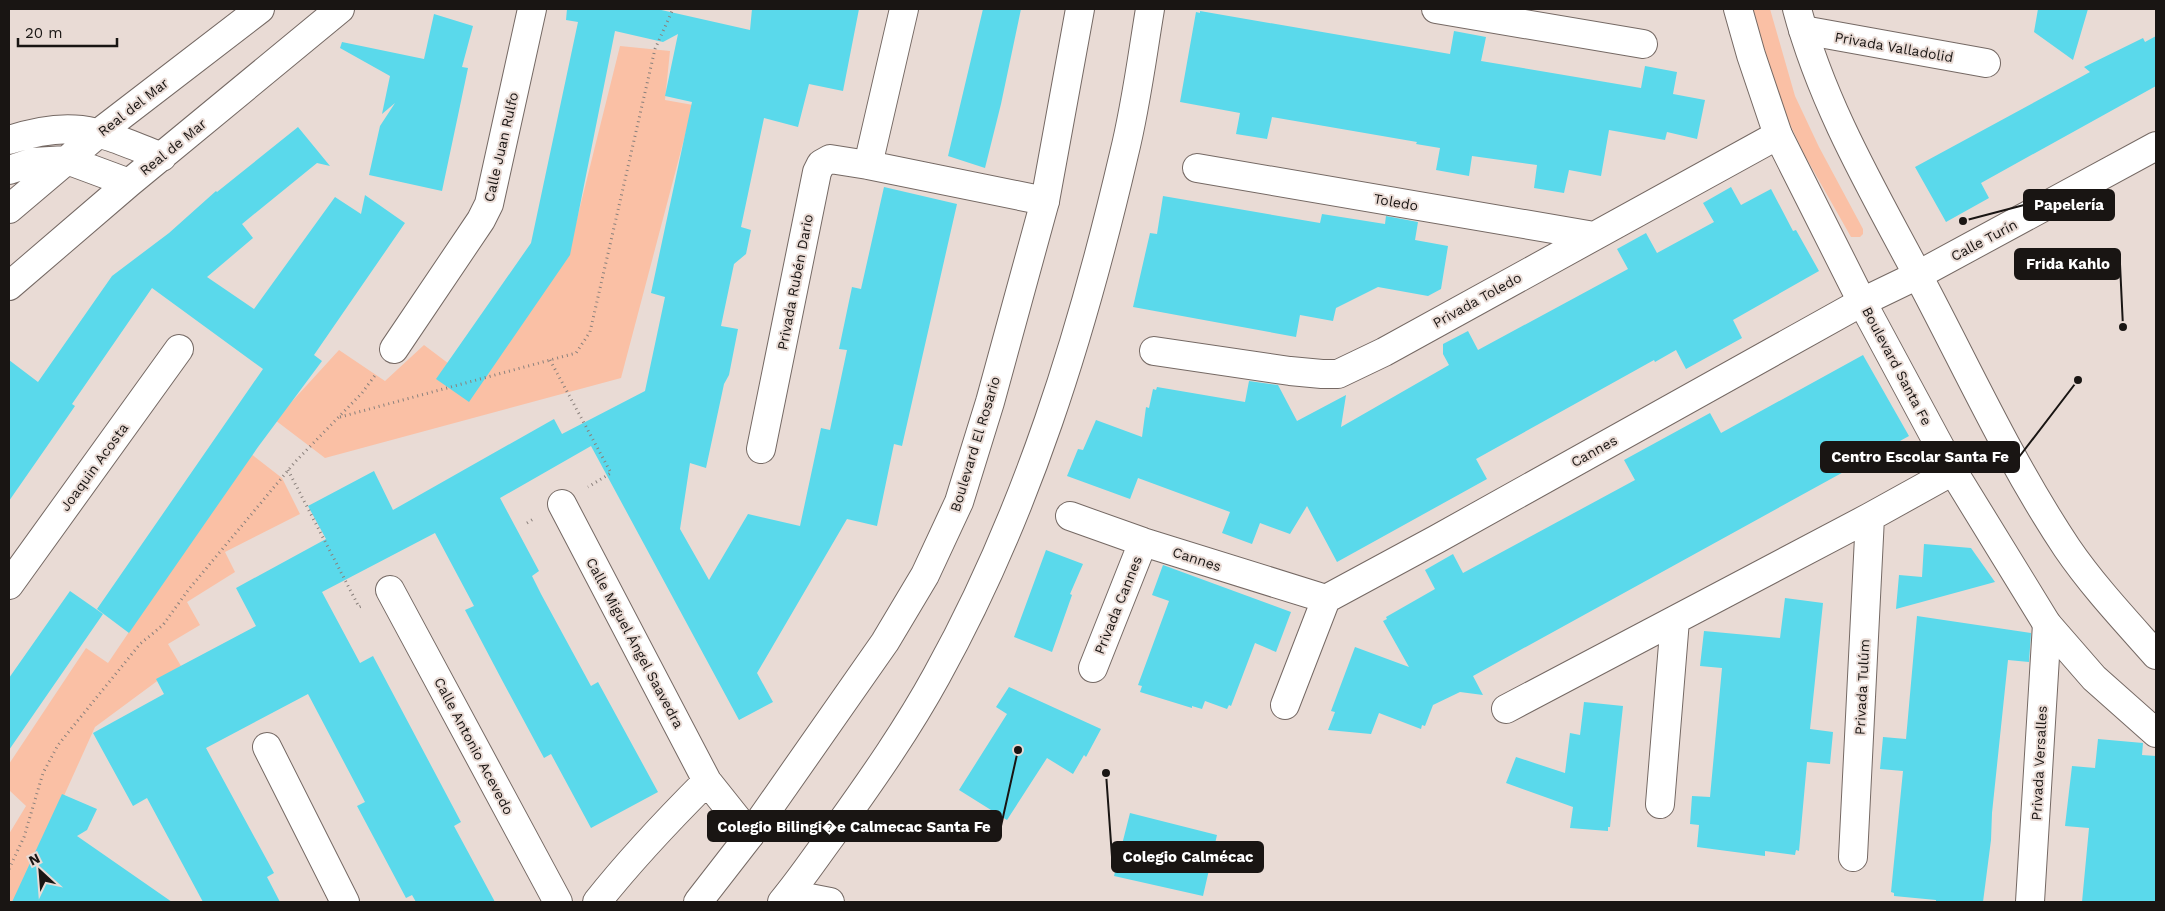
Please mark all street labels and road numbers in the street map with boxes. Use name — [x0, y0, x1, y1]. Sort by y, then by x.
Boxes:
street label: Privada Valladolid — [1833, 29, 1955, 65]
street label: Real del Mar — [95, 74, 171, 139]
street label: Calle Juan Rulfo — [481, 91, 521, 203]
street label: Real de Mar — [137, 115, 210, 179]
street label: Toledo — [1373, 190, 1419, 214]
street label: Privada Rubén Dario — [774, 213, 816, 351]
street label: Calle Turín — [1948, 216, 2020, 264]
street label: Privada Toledo — [1430, 269, 1524, 331]
street label: Boulevard Santa Fe — [1859, 304, 1935, 428]
street label: Boulevard El Rosario — [947, 374, 1003, 514]
street label: Joaquin Acosta — [57, 420, 131, 514]
street label: Cannes — [1568, 432, 1620, 470]
street label: Cannes — [1171, 544, 1223, 574]
street label: Privada Cannes — [1091, 554, 1145, 656]
street label: Calle Miguel Ángel Saavedra — [583, 555, 687, 731]
street label: Privada Tulúm — [1851, 639, 1873, 735]
street label: Calle Antonio Acevedo — [431, 675, 517, 817]
street label: Privada Versalles — [2028, 705, 2050, 821]

